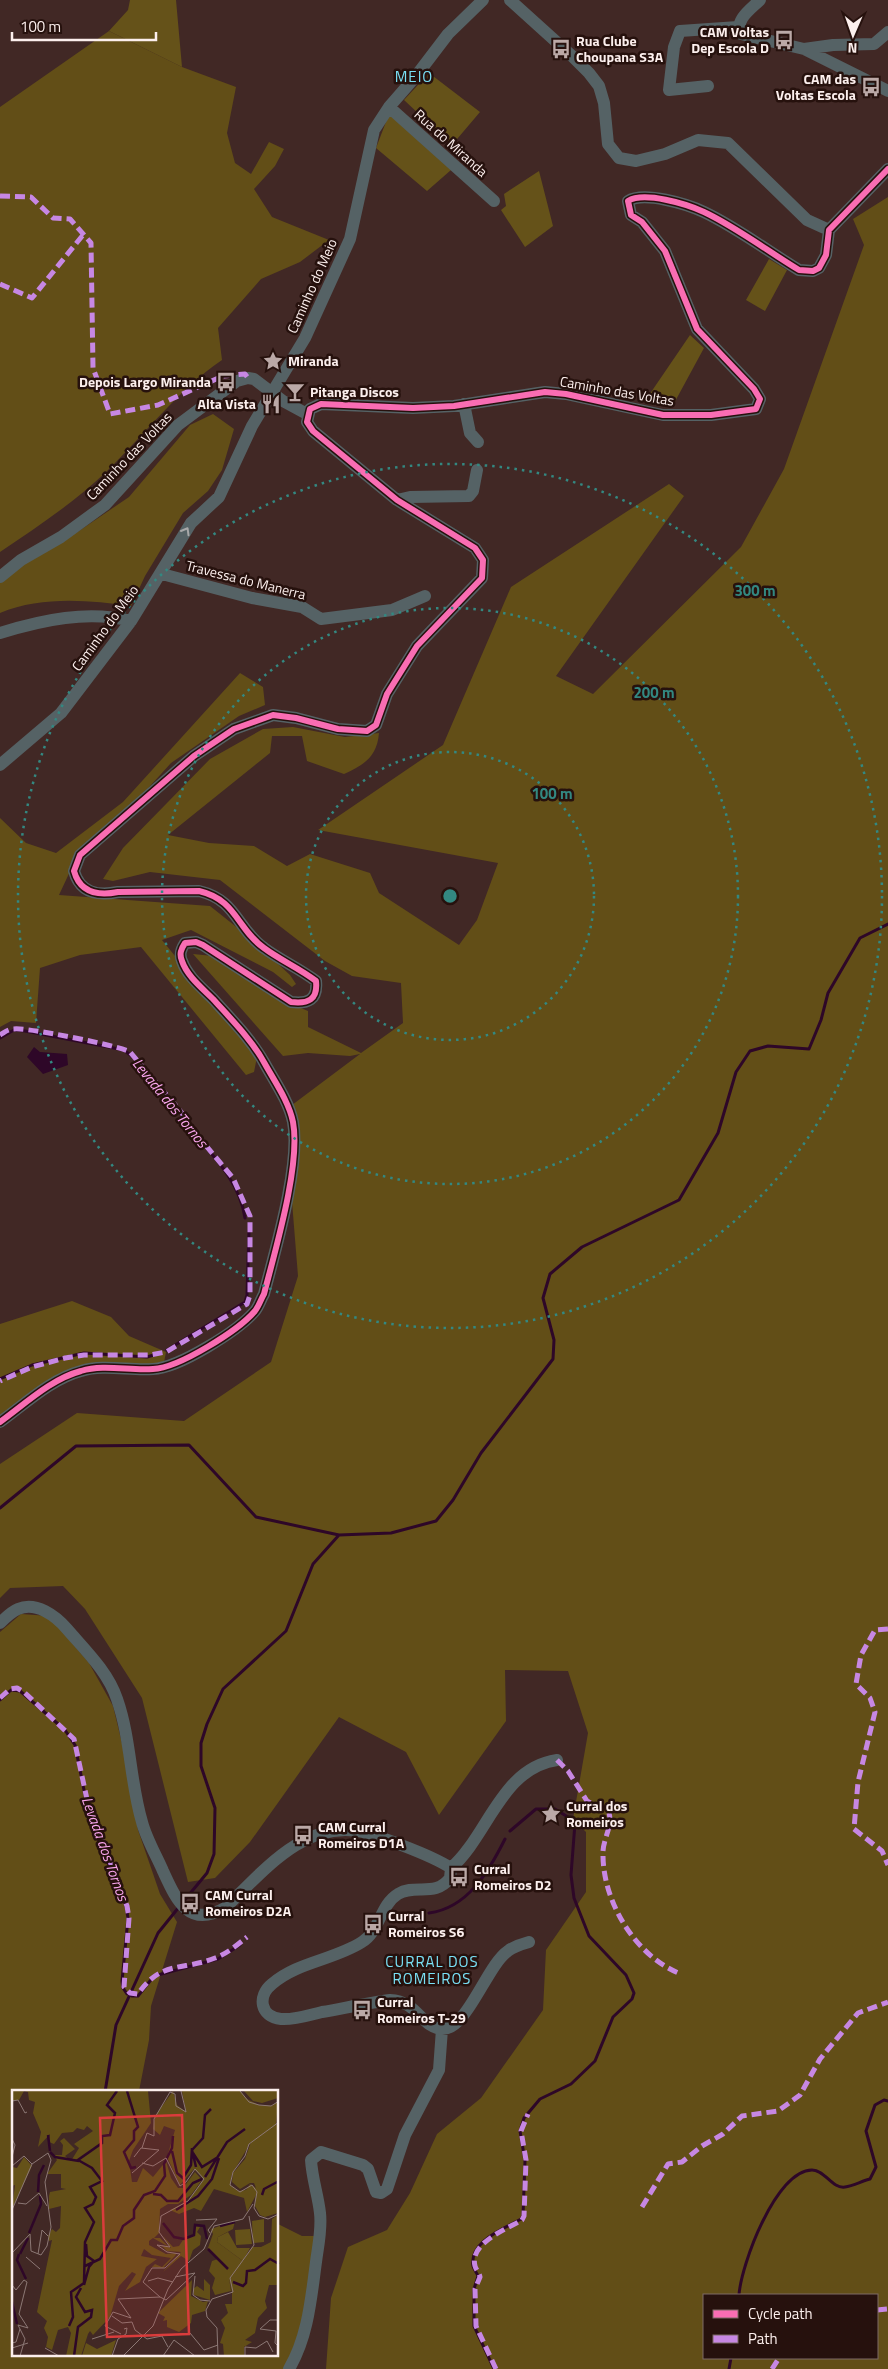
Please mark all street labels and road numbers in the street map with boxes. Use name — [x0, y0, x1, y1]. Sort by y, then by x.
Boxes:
street label: Rua do Miranda — [410, 104, 493, 181]
street label: Caminho do Meio — [281, 235, 342, 337]
street label: Caminho das Voltas — [558, 370, 676, 411]
street label: Caminho das Voltas — [81, 407, 176, 505]
street label: Travessa do Manerra — [184, 554, 308, 605]
street label: Caminho do Meio — [66, 580, 143, 675]

